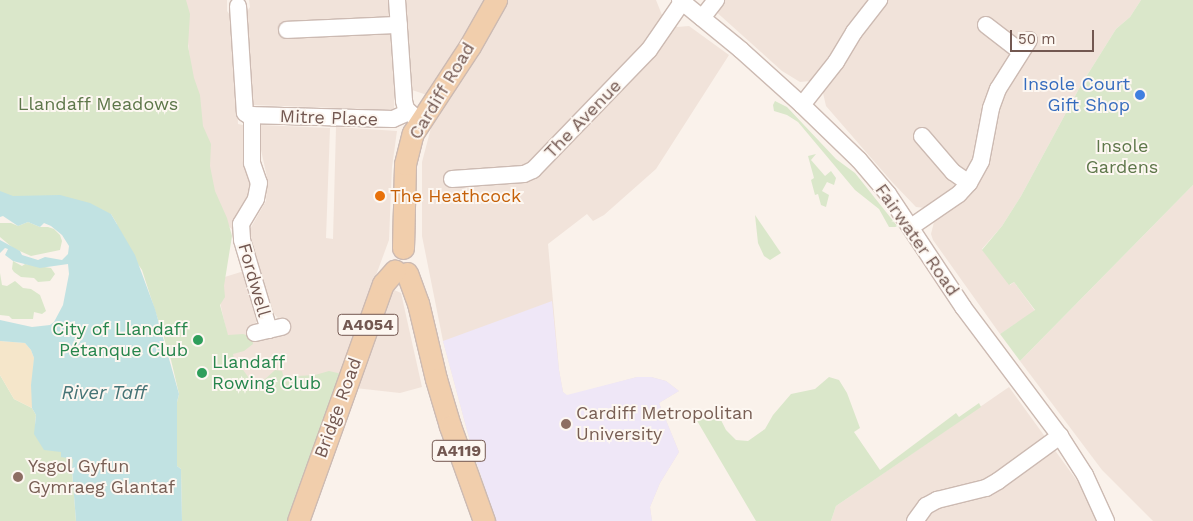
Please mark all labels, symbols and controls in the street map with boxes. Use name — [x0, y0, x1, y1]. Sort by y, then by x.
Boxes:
scale bar — [1013, 20, 1097, 52]
text: 50 m — [1018, 30, 1055, 48]
street label: Cardiff Road — [404, 38, 480, 144]
place label: Insole Court Gift Shop — [1023, 74, 1130, 116]
street label: The Avenue — [540, 75, 626, 163]
marker: Insole Court Gift Shop — [1134, 89, 1146, 101]
park label: Llandaff Meadows — [17, 93, 179, 115]
street label: Mitre Place — [279, 105, 379, 131]
park label: Insole Gardens — [1086, 136, 1158, 178]
street label: Fairwater Road — [870, 180, 964, 300]
place label: The Heathcock — [390, 185, 521, 207]
marker: The Heathcock — [374, 190, 386, 202]
street label: Fordwell — [233, 241, 275, 319]
road number: A4054 — [337, 312, 399, 338]
place label: City of Llandaff Pétanque Club — [51, 319, 188, 362]
marker: City of Llandaff Pétanque Club — [192, 334, 204, 346]
place label: Llandaff Rowing Club — [212, 352, 321, 394]
street label: Bridge Road — [310, 355, 366, 461]
marker: Llandaff Rowing Club — [196, 367, 208, 379]
water label: River Taff — [61, 382, 147, 404]
place label: Cardiff Metropolitan University — [576, 403, 754, 446]
marker: Cardiff Metropolitan University — [560, 418, 572, 430]
road number: A4119 — [432, 438, 486, 464]
place label: Ysgol Gyfun Gymraeg Glantaf — [28, 456, 175, 498]
marker: Ysgol Gyfun Gymraeg Glantaf — [12, 471, 24, 483]

